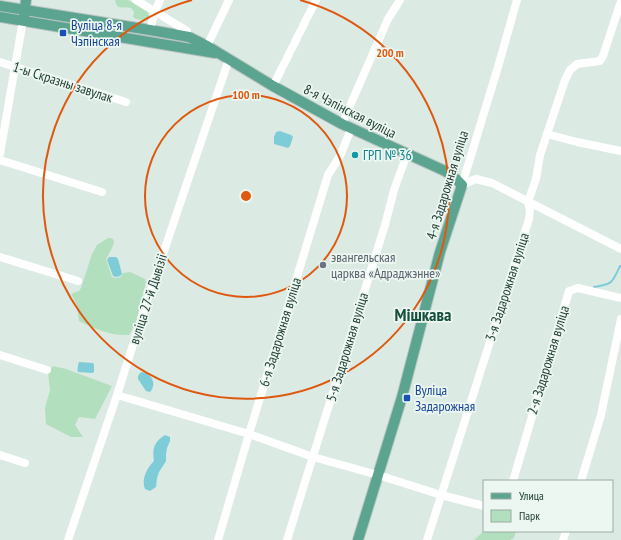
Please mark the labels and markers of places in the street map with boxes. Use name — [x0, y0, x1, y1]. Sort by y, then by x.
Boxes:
place label: Вуліца 8-я Чэпінская — [71, 16, 122, 50]
marker: Вуліца 8-я Чэпінская — [58, 28, 68, 38]
place label: ГРП № 36 — [363, 146, 412, 164]
marker: ГРП № 36 — [350, 150, 360, 160]
centre of rings — [239, 189, 253, 203]
place label: эвангельская царква «Адраджэнне» — [331, 248, 440, 282]
marker: эвангельская царква «Адраджэнне» — [318, 260, 328, 270]
place label: Вуліца Задарожная — [415, 381, 475, 415]
marker: Вуліца Задарожная — [402, 393, 412, 403]

